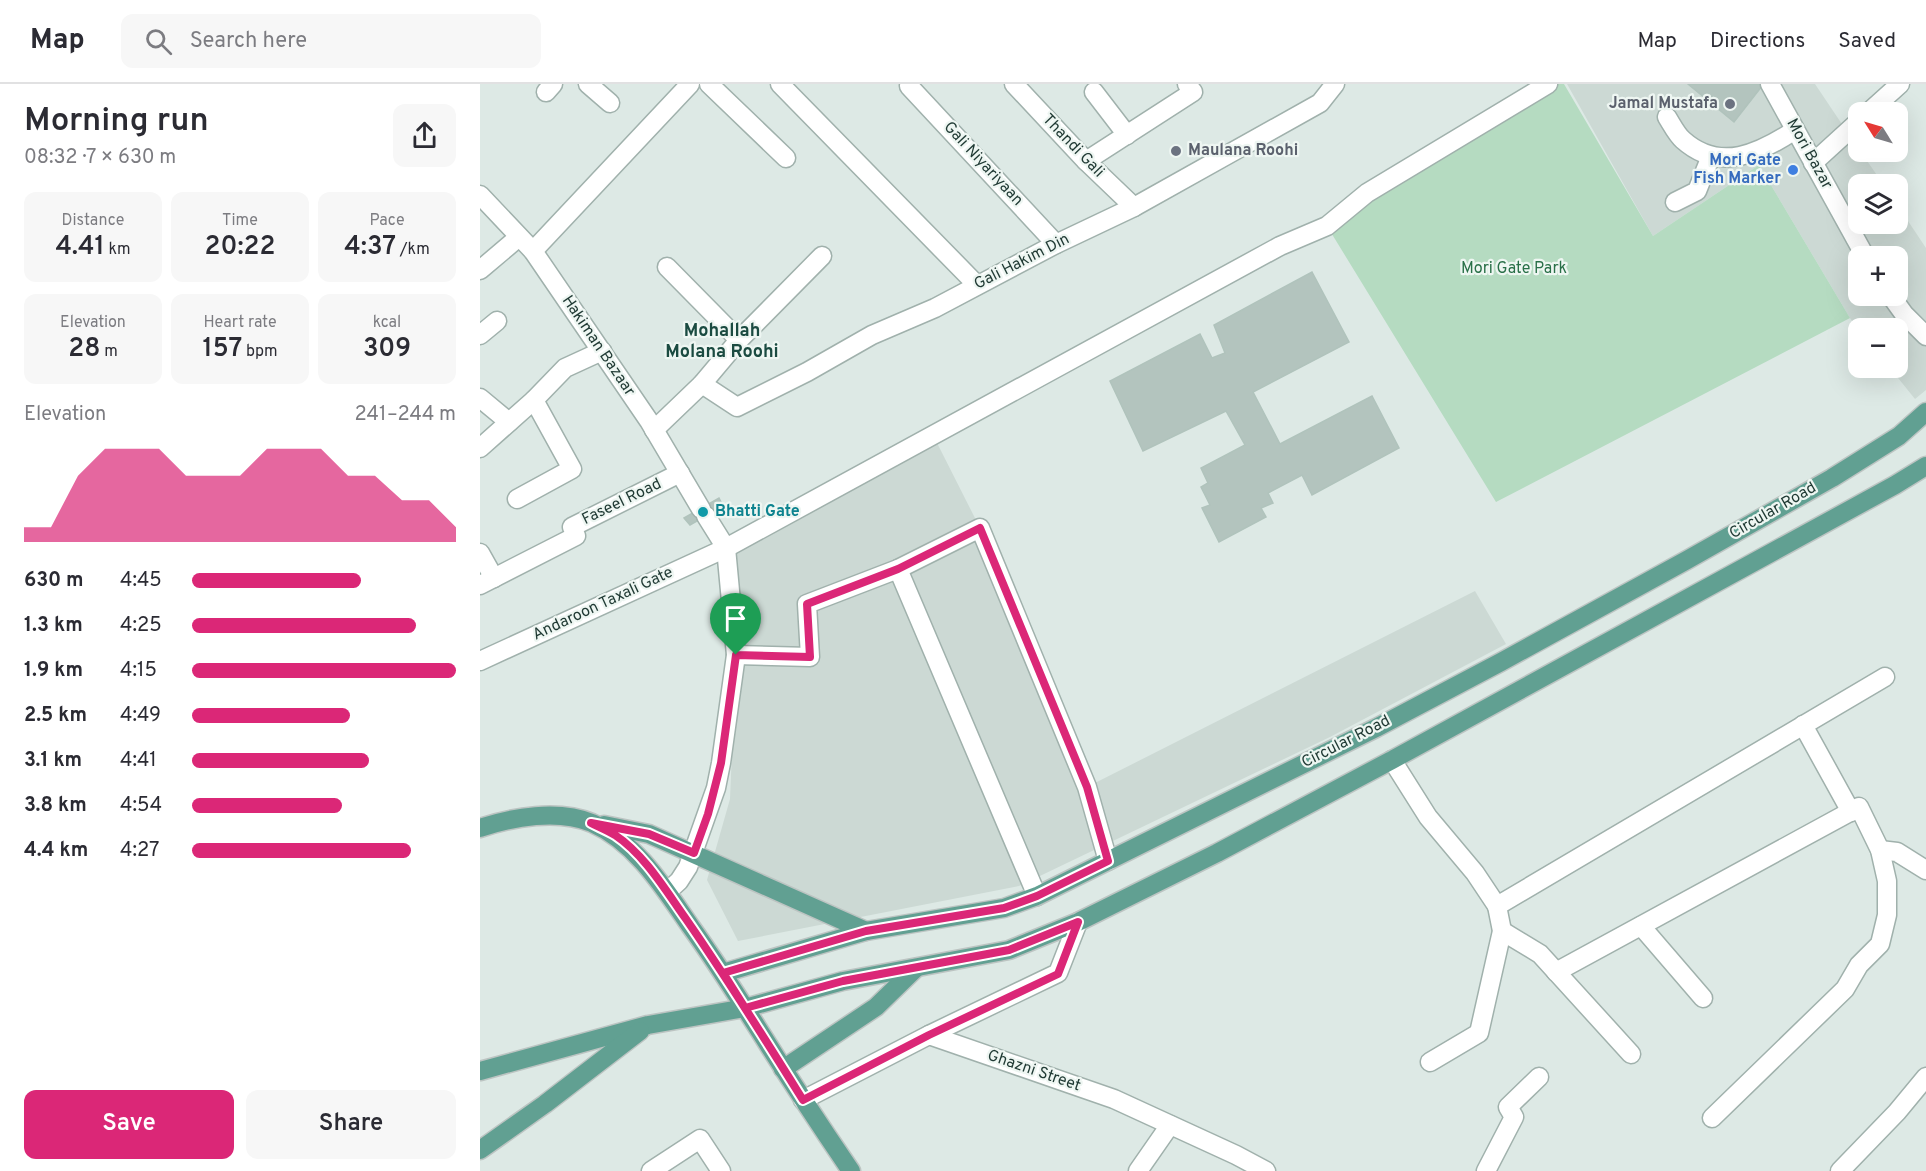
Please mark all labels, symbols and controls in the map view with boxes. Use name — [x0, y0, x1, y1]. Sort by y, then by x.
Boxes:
search box — [121, 14, 541, 68]
text: Map — [30, 23, 85, 59]
icon: search — [142, 25, 175, 58]
text: Search here — [190, 28, 307, 55]
text: Map — [1637, 28, 1677, 55]
text: Directions — [1710, 28, 1805, 55]
text: Saved — [1838, 28, 1896, 55]
place label: Jamal Mustafa — [1609, 94, 1718, 114]
marker: Jamal Mustafa — [1723, 97, 1737, 111]
text: Morning run — [24, 101, 209, 143]
north arrow — [1848, 102, 1908, 162]
map controls — [1848, 102, 1908, 378]
button: share — [393, 104, 456, 167]
street label: Thandi Gali — [1038, 110, 1108, 182]
street label: Mori Bazar — [1781, 115, 1837, 193]
street label: Gali Niyariyaan — [939, 118, 1027, 210]
place label: Maulana Roohi — [1188, 141, 1298, 161]
marker: Maulana Roohi — [1169, 144, 1183, 158]
text: 08:32 · 7 × 630 m — [24, 145, 176, 171]
place label: Mori Gate Fish Marker — [1693, 151, 1781, 189]
marker: Mori Gate Fish Marker — [1786, 163, 1800, 177]
button: layers — [1848, 174, 1908, 234]
text: Distance — [62, 211, 124, 231]
text: Time — [222, 211, 258, 231]
text: Pace — [369, 211, 405, 231]
street label: Gali Hakim Din — [971, 229, 1073, 295]
text: 4.41 — [55, 231, 105, 264]
text: 20:22 — [205, 231, 275, 264]
text: 4:37 — [344, 231, 396, 264]
text: km — [105, 240, 131, 260]
text: /km — [396, 240, 430, 260]
button: + — [1848, 246, 1908, 306]
park label: Mori Gate Park — [1461, 259, 1567, 279]
street label: Hakiman Bazaar — [557, 292, 639, 400]
text: Elevation — [60, 313, 126, 333]
text: Heart rate — [203, 313, 277, 333]
text: kcal — [373, 313, 401, 333]
button: − — [1848, 318, 1908, 378]
district label: Mohallah Molana Roohi — [665, 320, 779, 364]
text: 28 — [68, 333, 100, 366]
text: 157 — [202, 333, 242, 366]
text: 309 — [363, 333, 411, 366]
text: m — [100, 342, 118, 362]
text: bpm — [242, 342, 278, 362]
text: Elevation — [24, 402, 106, 428]
text: 241–244 m — [354, 402, 456, 428]
street label: Faseel Road — [579, 474, 665, 530]
street label: Circular Road — [1726, 478, 1820, 544]
place label: Bhatti Gate — [715, 502, 800, 522]
marker: Bhatti Gate — [696, 505, 710, 519]
street label: Andaroon Taxali Gate — [530, 563, 676, 645]
text: 630 m — [24, 568, 84, 594]
text: 4:45 — [120, 568, 162, 594]
pin — [710, 593, 761, 655]
icon: arrive — [719, 602, 752, 635]
text: 1.3 km — [24, 613, 83, 639]
text: 4:25 — [120, 613, 162, 639]
text: 1.9 km — [24, 658, 83, 684]
text: 4:15 — [120, 658, 157, 684]
text: 2.5 km — [24, 703, 87, 729]
text: 4:49 — [120, 703, 161, 729]
street label: Circular Road — [1298, 711, 1394, 773]
text: 3.1 km — [24, 748, 82, 774]
text: 4:41 — [120, 748, 157, 774]
text: 3.8 km — [24, 793, 87, 819]
text: 4:54 — [120, 793, 162, 819]
text: 4.4 km — [24, 838, 88, 864]
text: 4:27 — [120, 838, 159, 864]
street label: Ghazni Street — [985, 1046, 1083, 1096]
button: Save — [24, 1090, 234, 1159]
button: Share — [246, 1090, 456, 1159]

